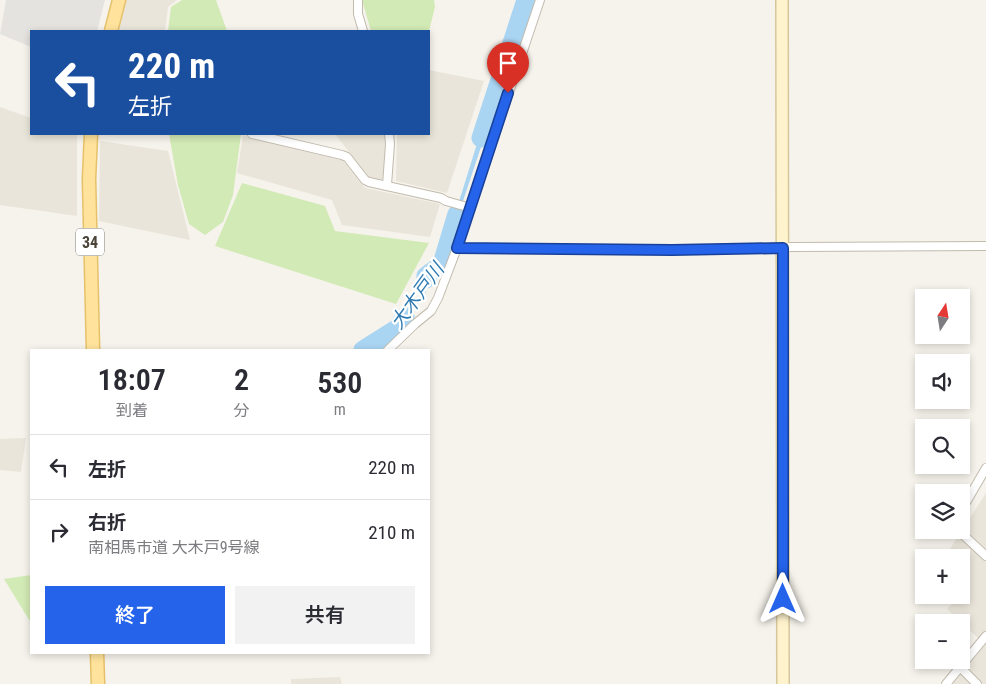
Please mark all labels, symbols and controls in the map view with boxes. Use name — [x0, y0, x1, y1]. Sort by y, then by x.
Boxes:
pin — [487, 42, 529, 93]
text: 220 m — [128, 46, 215, 87]
icon: arrive — [494, 49, 522, 77]
icon: left — [45, 50, 110, 115]
text: 左折 — [128, 94, 172, 119]
road number: 34 — [76, 228, 104, 256]
water label: 大木戸川 — [385, 257, 450, 334]
north arrow — [915, 289, 970, 344]
map controls — [915, 289, 970, 669]
button: sound — [915, 354, 970, 409]
text: 18:07 — [98, 362, 166, 397]
text: 2 — [234, 362, 249, 397]
text: 530 — [317, 365, 362, 400]
text: m — [334, 400, 346, 419]
text: 到着 — [116, 401, 148, 420]
text: 分 — [234, 401, 250, 420]
button: search — [915, 419, 970, 474]
icon: left — [45, 453, 73, 481]
text: 220 m — [368, 456, 415, 479]
text: 左折 — [88, 458, 126, 481]
button: layers — [915, 484, 970, 539]
text: 右折 — [88, 511, 126, 534]
icon: right — [45, 518, 73, 546]
text: 210 m — [368, 521, 415, 544]
text: 南相馬市道 大木戸9号線 — [88, 538, 260, 557]
button: + — [915, 549, 970, 604]
position arrow — [756, 572, 808, 624]
button: 終了 — [45, 586, 225, 644]
button: 共有 — [235, 586, 415, 644]
button: − — [915, 614, 970, 669]

